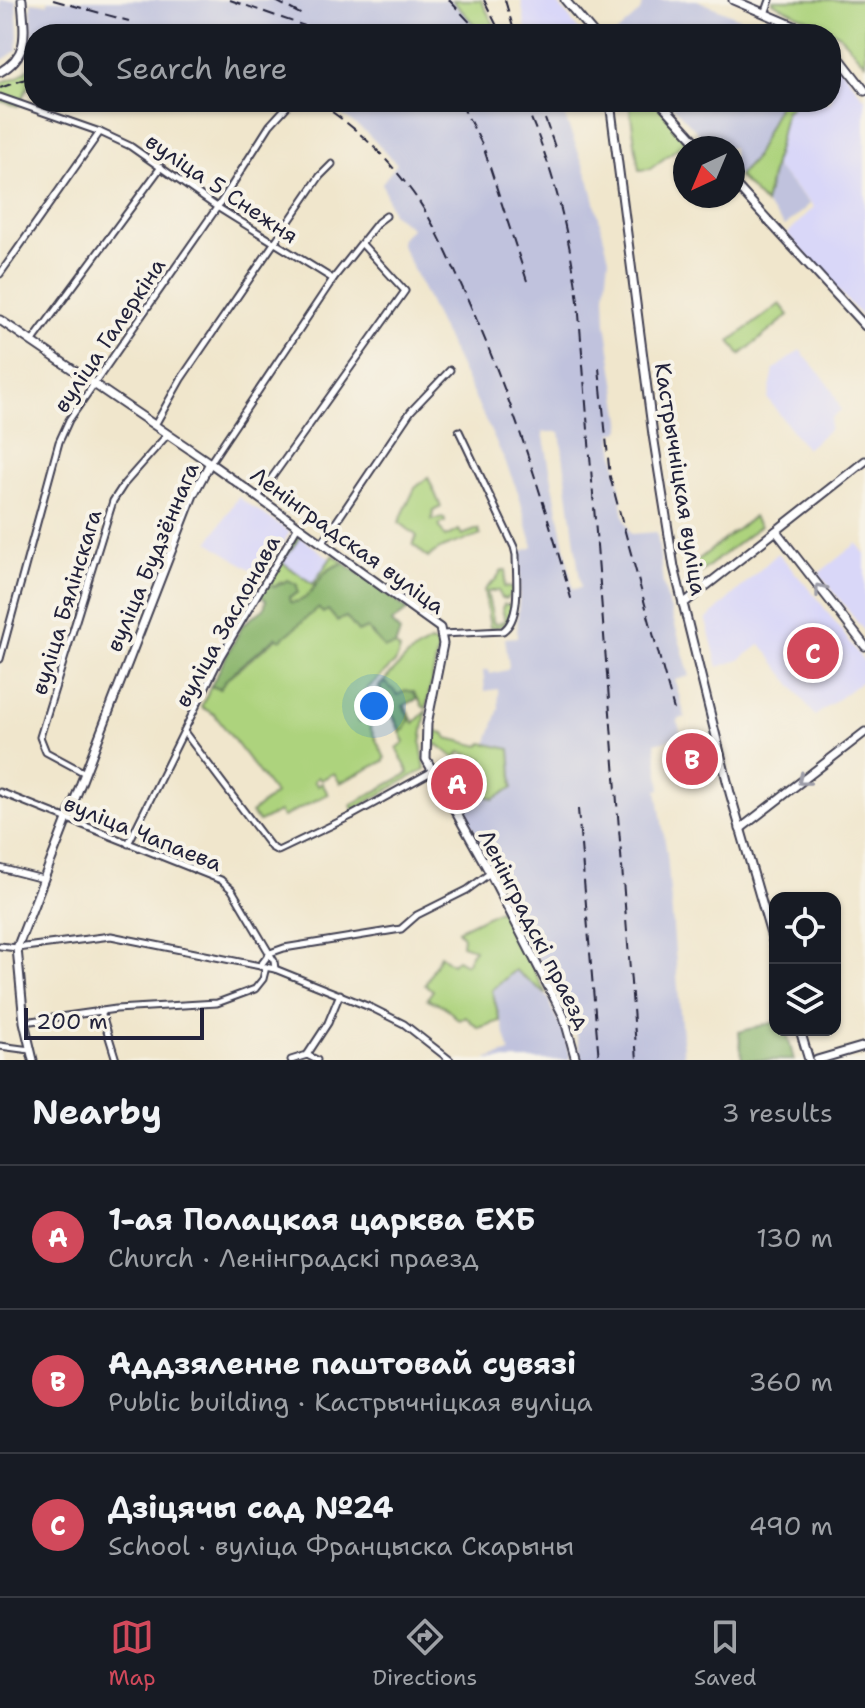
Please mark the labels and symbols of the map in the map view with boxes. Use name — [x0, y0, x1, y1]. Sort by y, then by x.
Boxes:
street label: вуліца 5 Снежня — [140, 127, 304, 250]
north arrow — [673, 136, 745, 208]
street label: вуліца Галеркіна — [47, 252, 172, 418]
street label: Кастрычніцкая вуліца — [648, 360, 713, 598]
street label: вуліца Будзённага — [99, 458, 206, 656]
street label: Ленінградская вуліца — [245, 460, 451, 621]
street label: вуліца Бялінскага — [25, 506, 109, 698]
street label: вуліца Заслонава — [168, 530, 287, 712]
one-way arrow — [816, 583, 830, 598]
pin: C — [787, 623, 839, 683]
your location — [354, 686, 394, 726]
pin: B — [666, 729, 718, 789]
pin: A — [431, 754, 483, 814]
one-way arrow — [798, 771, 812, 785]
street label: вуліца Чапаева — [60, 789, 226, 878]
street label: Ленінградскі праезд — [472, 825, 597, 1034]
scale bar — [24, 1004, 204, 1040]

